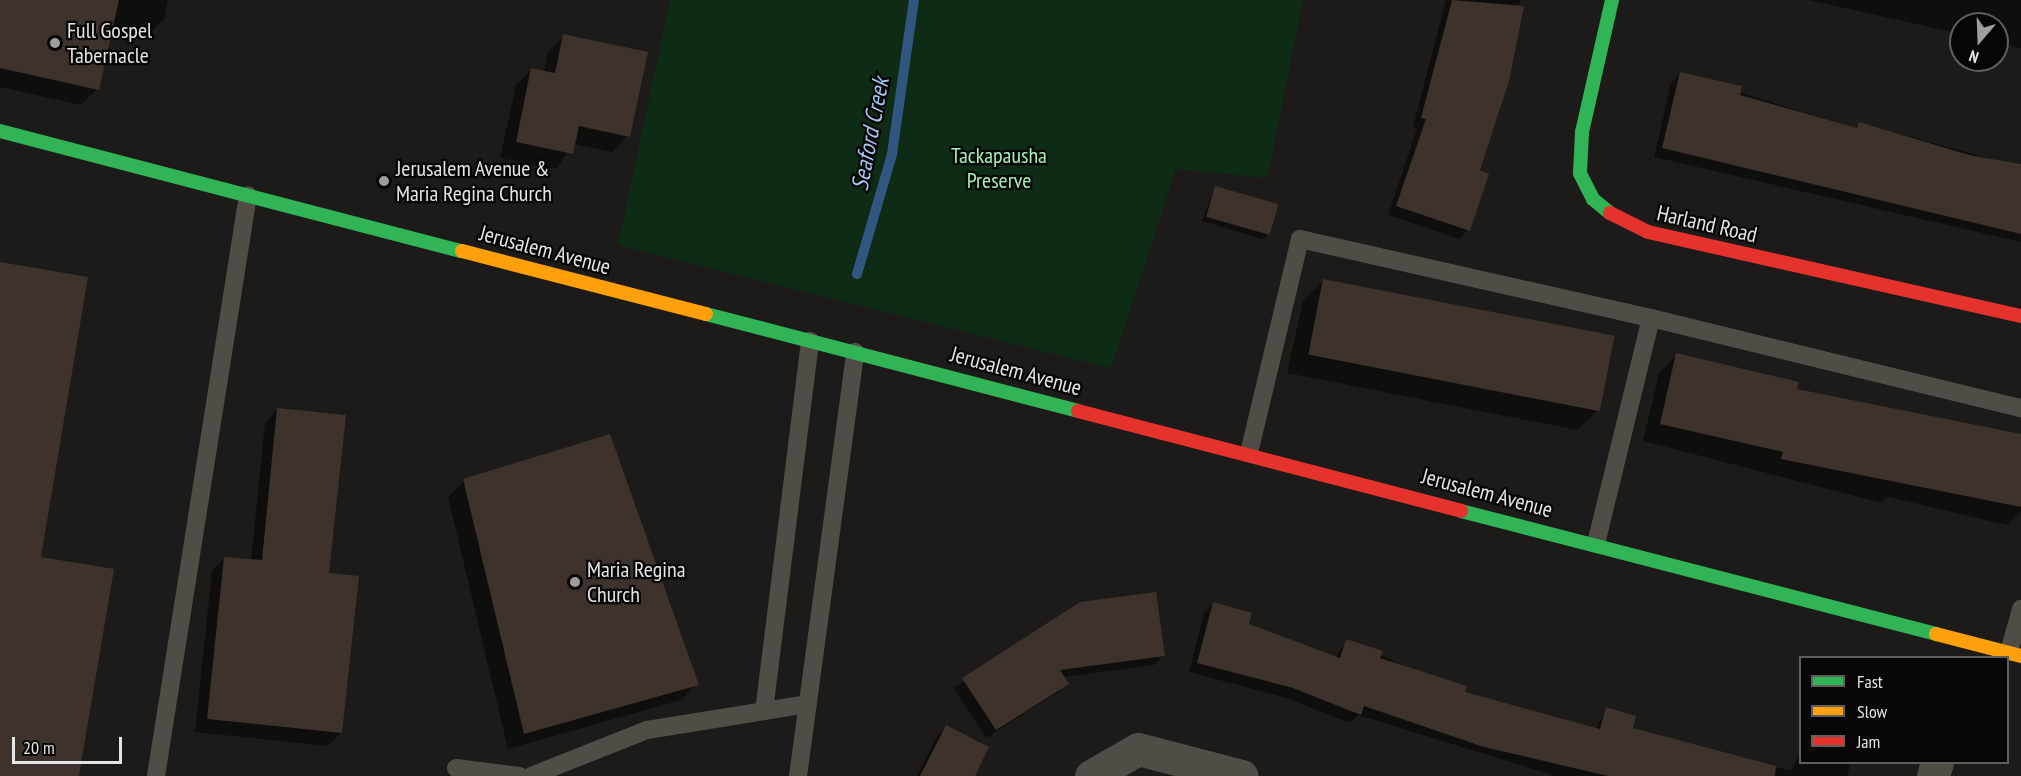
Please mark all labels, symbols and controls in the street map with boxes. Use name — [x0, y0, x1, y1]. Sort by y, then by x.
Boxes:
north arrow — [1949, 12, 2009, 72]
place label: Full Gospel Tabernacle — [67, 17, 152, 68]
marker: Full Gospel Tabernacle — [48, 36, 62, 50]
text: N — [1966, 46, 1981, 68]
water label: Seaford Creek — [845, 75, 895, 193]
park label: Tackapausha Preserve — [951, 142, 1047, 194]
place label: Jerusalem Avenue & Maria Regina Church — [396, 155, 552, 206]
marker: Jerusalem Avenue & Maria Regina Church — [377, 174, 391, 188]
street label: Harland Road — [1654, 200, 1760, 248]
street label: Jerusalem Avenue — [476, 220, 614, 280]
street label: Jerusalem Avenue — [947, 341, 1085, 401]
street label: Jerusalem Avenue — [1418, 463, 1556, 523]
place label: Maria Regina Church — [587, 556, 685, 608]
marker: Maria Regina Church — [568, 575, 582, 589]
legend — [1799, 656, 2009, 764]
text: Fast — [1857, 670, 1883, 693]
text: Slow — [1857, 700, 1887, 723]
scale bar — [15, 725, 124, 763]
text: Jam — [1857, 730, 1880, 753]
text: 20 m — [23, 736, 55, 759]

